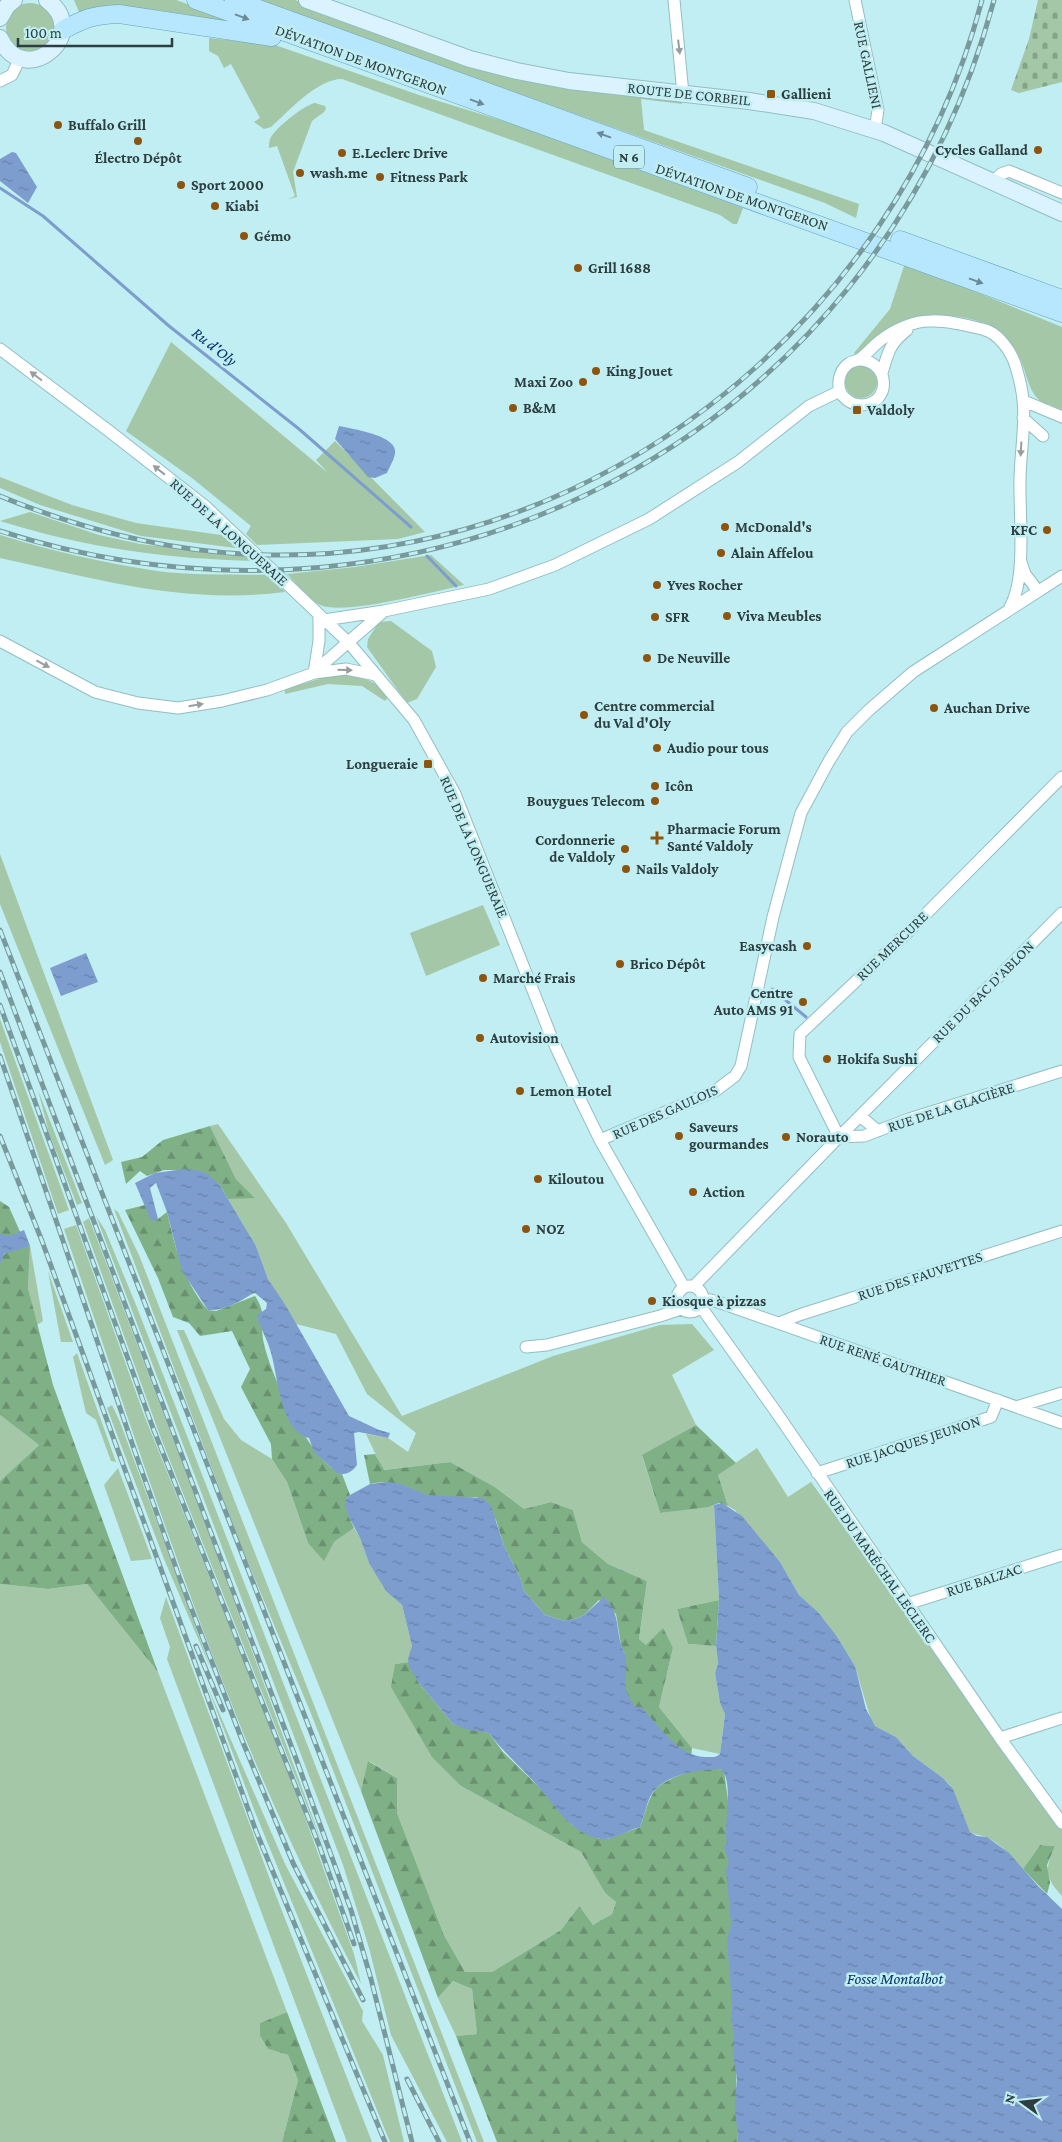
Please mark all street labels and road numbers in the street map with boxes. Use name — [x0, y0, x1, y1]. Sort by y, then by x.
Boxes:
street label: RUE GALLIENI — [851, 20, 885, 110]
street label: DÉVIATION DE MONTGERON — [273, 21, 449, 99]
street label: ROUTE DE CORBEIL — [627, 80, 752, 108]
road number: N 6 — [614, 146, 644, 168]
street label: DÉVIATION DE MONTGERON — [654, 160, 831, 234]
street label: RUE DE LA LONGUERAIE — [167, 475, 291, 589]
street label: RUE DE LA LONGUERAIE — [437, 774, 511, 920]
street label: RUE MERCURE — [853, 908, 931, 984]
street label: RUE DU BAC D'ABLON — [929, 938, 1037, 1046]
street label: RUE DE LA GLACIÈRE — [886, 1079, 1016, 1135]
street label: RUE DES GAULOIS — [610, 1082, 720, 1142]
street label: RUE DES FAUVETTES — [856, 1248, 984, 1304]
street label: RUE RENÉ GAUTHIER — [818, 1331, 949, 1389]
street label: RUE JACQUES JEUNON — [844, 1413, 983, 1472]
street label: RUE DU MARÉCHAL LECLERC — [821, 1486, 939, 1646]
street label: RUE BALZAC — [944, 1560, 1024, 1600]

